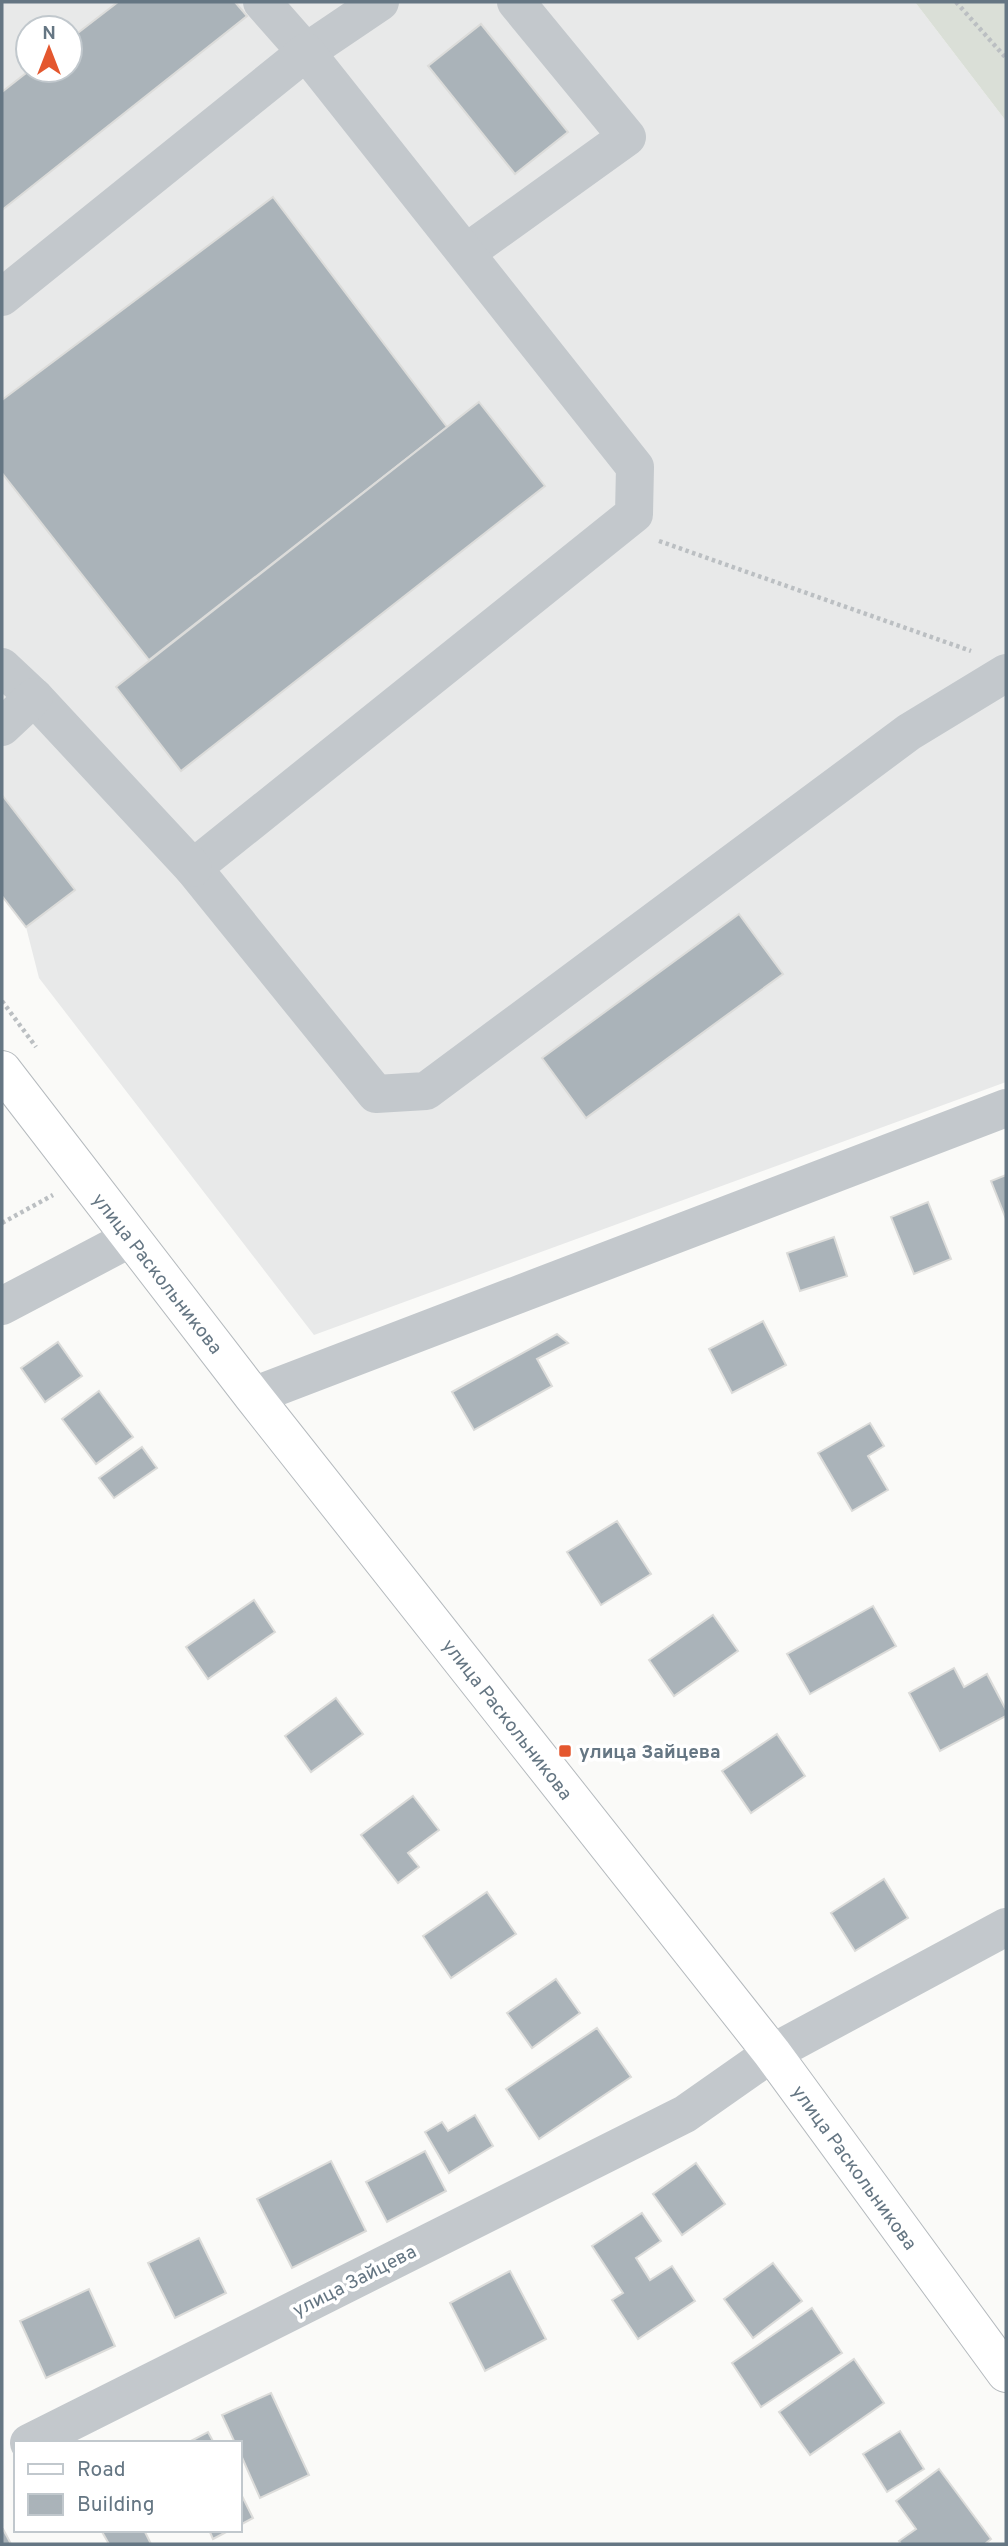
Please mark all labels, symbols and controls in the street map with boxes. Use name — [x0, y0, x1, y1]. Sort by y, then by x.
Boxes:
north arrow — [14, 14, 84, 84]
text: N — [42, 22, 56, 46]
street label: улица Раскольникова — [86, 1189, 227, 1360]
street label: улица Раскольникова — [436, 1635, 577, 1806]
place label: улица Зайцева — [579, 1741, 721, 1765]
marker: улица Зайцева — [557, 1743, 573, 1759]
street label: улица Раскольникова — [785, 2081, 921, 2255]
street label: улица Зайцева — [289, 2240, 421, 2323]
legend — [14, 2441, 242, 2532]
text: Road — [77, 2457, 126, 2484]
text: Building — [77, 2492, 155, 2519]

